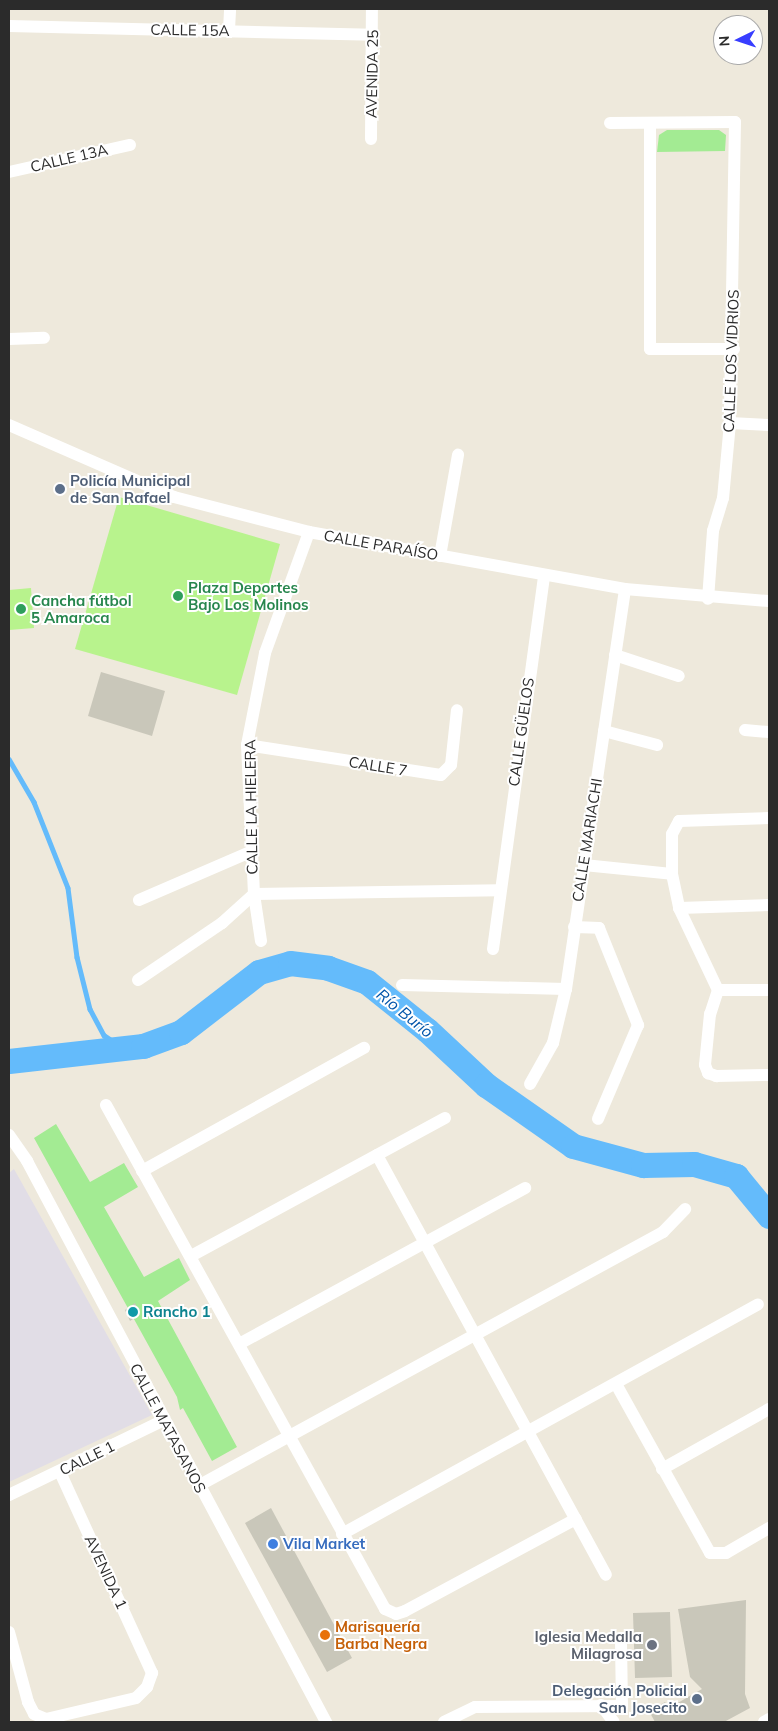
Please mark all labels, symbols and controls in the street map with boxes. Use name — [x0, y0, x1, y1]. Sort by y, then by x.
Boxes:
north arrow — [713, 15, 763, 65]
street label: CALLE 15A — [150, 20, 230, 40]
street label: AVENIDA 25 — [362, 30, 382, 118]
text: N — [715, 35, 733, 47]
street label: CALLE 13A — [28, 140, 110, 176]
street label: CALLE LOS VIDRIOS — [720, 289, 742, 433]
place label: Policía Municipal de San Rafael — [70, 471, 190, 506]
marker: Policía Municipal de San Rafael — [54, 483, 66, 495]
street label: CALLE PARAÍSO — [322, 526, 440, 564]
place label: Plaza Deportes Bajo Los Molinos — [188, 578, 309, 613]
marker: Plaza Deportes Bajo Los Molinos — [172, 590, 184, 602]
place label: Cancha fútbol 5 Amaroca — [31, 591, 132, 626]
marker: Cancha fútbol 5 Amaroca — [15, 603, 27, 615]
street label: CALLE GÜELOS — [504, 677, 538, 787]
street label: CALLE LA HIELERA — [241, 739, 261, 875]
street label: CALLE 7 — [347, 752, 409, 780]
street label: CALLE MARIACHI — [568, 777, 606, 903]
water label: Río Burío — [373, 984, 437, 1042]
place label: Rancho 1 — [143, 1303, 210, 1321]
marker: Rancho 1 — [127, 1306, 139, 1318]
street label: CALLE MATASANOS — [126, 1360, 210, 1496]
street label: CALLE 1 — [56, 1437, 118, 1479]
street label: AVENIDA 1 — [81, 1532, 131, 1612]
place label: Vila Market — [283, 1535, 365, 1553]
marker: Vila Market — [267, 1538, 279, 1550]
place label: Marisquería Barba Negra — [335, 1617, 427, 1652]
place label: Iglesia Medalla Milagrosa — [534, 1627, 642, 1662]
marker: Marisquería Barba Negra — [319, 1629, 331, 1641]
marker: Iglesia Medalla Milagrosa — [646, 1639, 658, 1651]
place label: Delegación Policial San Josecito — [552, 1681, 687, 1716]
marker: Delegación Policial San Josecito — [691, 1693, 703, 1705]

